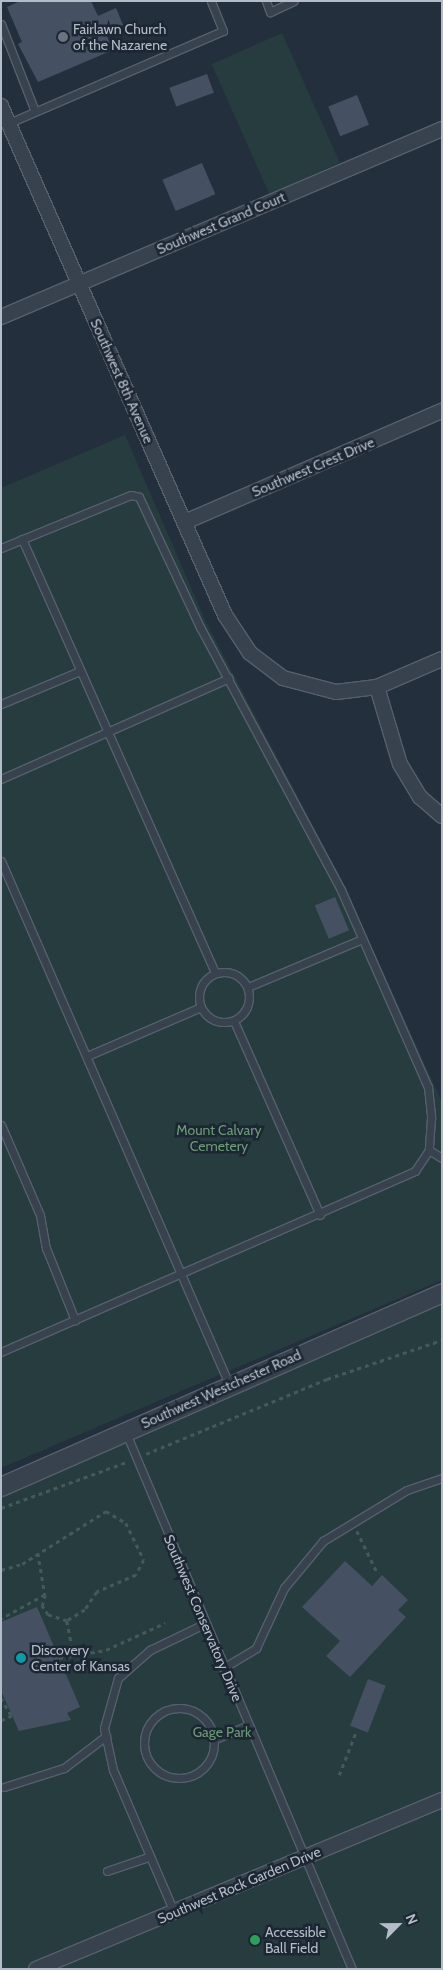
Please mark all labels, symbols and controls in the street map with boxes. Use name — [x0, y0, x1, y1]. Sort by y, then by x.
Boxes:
place label: Fairlawn Church of the Nazarene — [73, 21, 167, 54]
marker: Fairlawn Church of the Nazarene — [57, 31, 69, 43]
street label: Southwest Grand Court — [154, 188, 288, 258]
street label: Southwest 8th Avenue — [87, 316, 157, 446]
street label: Southwest Crest Drive — [249, 434, 377, 500]
park label: Mount Calvary Cemetery — [176, 1122, 262, 1154]
street label: Southwest Westchester Road — [138, 1346, 304, 1432]
street label: Southwest Conservatory Drive — [160, 1532, 246, 1704]
place label: Discovery Center of Kansas — [31, 1642, 130, 1674]
marker: Discovery Center of Kansas — [15, 1652, 27, 1664]
park label: Gage Park — [193, 1724, 251, 1740]
street label: Southwest Rock Garden Drive — [155, 1843, 323, 1927]
north arrow — [373, 1900, 423, 1950]
text: N — [402, 1911, 422, 1927]
place label: Accessible Ball Field — [265, 1924, 326, 1956]
marker: Accessible Ball Field — [249, 1934, 261, 1946]

